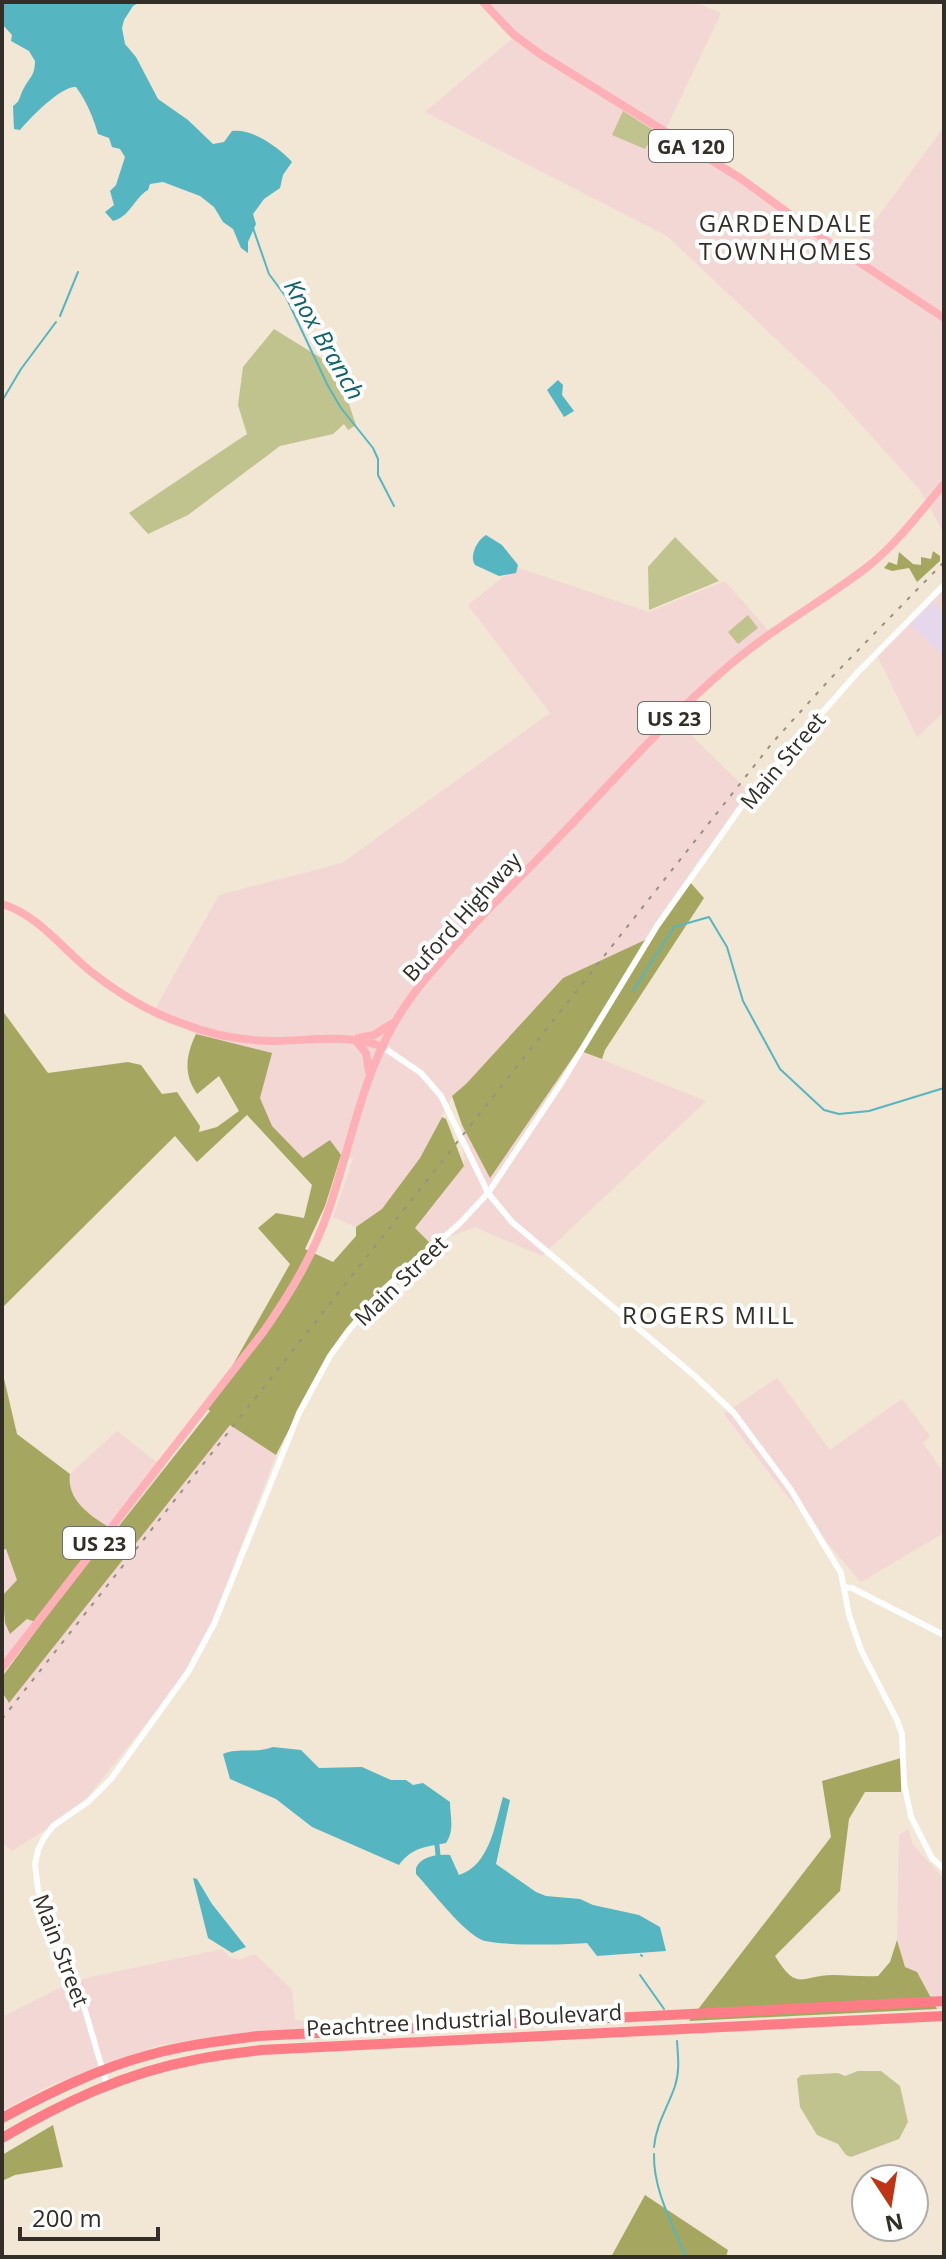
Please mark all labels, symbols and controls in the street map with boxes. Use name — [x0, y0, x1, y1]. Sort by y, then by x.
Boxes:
road number: GA 120 — [649, 130, 733, 162]
district label: GARDENDALE TOWNHOMES — [699, 206, 873, 267]
water label: Knox Branch — [277, 272, 373, 406]
road number: US 23 — [638, 702, 710, 734]
street label: Main Street — [733, 705, 832, 815]
street label: Buford Highway — [395, 844, 528, 987]
street label: Main Street — [347, 1228, 453, 1332]
district label: ROGERS MILL — [622, 1298, 796, 1331]
road number: US 23 — [63, 1527, 135, 1559]
street label: Main Street — [27, 1889, 97, 2011]
street label: Peachtree Industrial Boulevard — [305, 1996, 623, 2042]
north arrow — [850, 2163, 930, 2243]
scale bar — [20, 2191, 158, 2241]
text: 200 m — [32, 2201, 102, 2234]
text: N — [882, 2207, 906, 2240]

